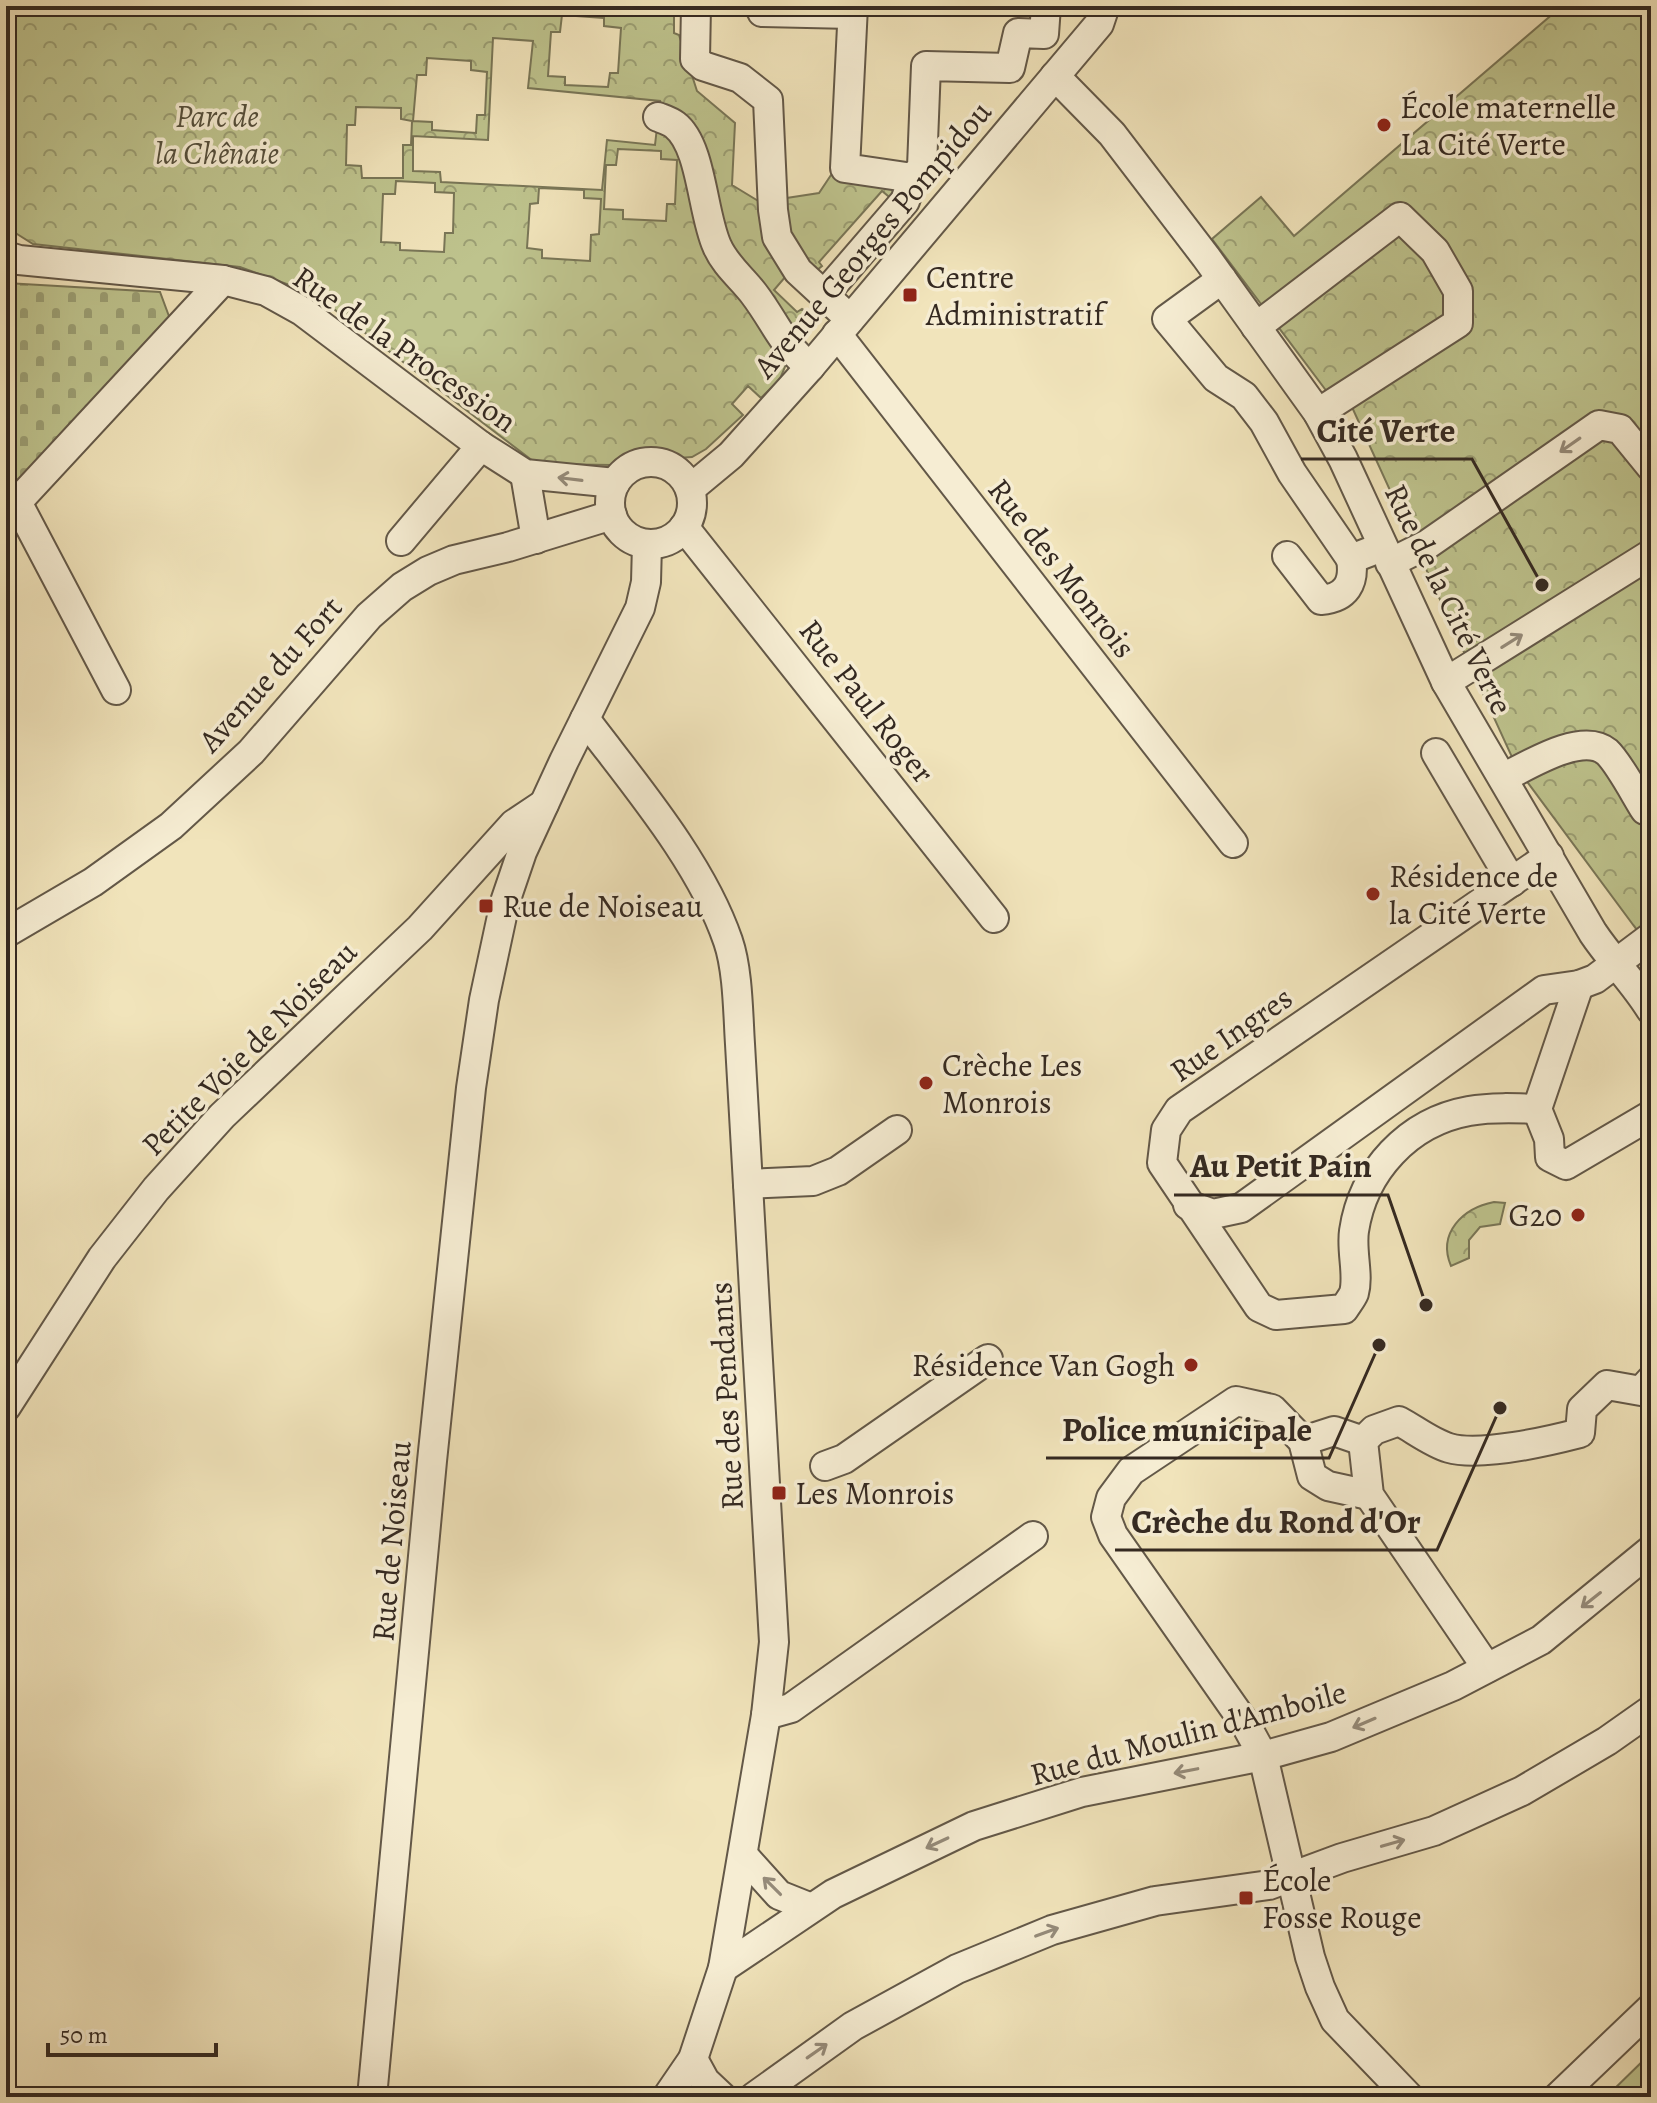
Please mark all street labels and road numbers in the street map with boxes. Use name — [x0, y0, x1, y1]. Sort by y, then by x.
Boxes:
street label: Avenue Georges Pompidou — [742, 90, 1002, 388]
street label: Rue de la Procession — [284, 255, 526, 443]
street label: Rue des Monrois — [978, 469, 1146, 667]
street label: Rue de la Cité Verte — [1374, 476, 1524, 722]
street label: Avenue du Fort — [187, 586, 352, 762]
street label: Rue Paul Roger — [789, 610, 945, 792]
street label: Petite Voie de Noiseau — [131, 930, 367, 1166]
street label: Rue Ingres — [1161, 976, 1301, 1092]
street label: Rue des Pendants — [698, 1281, 754, 1511]
street label: Rue de Noiseau — [360, 1438, 422, 1643]
street label: Rue du Moulin d'Amboile — [1025, 1670, 1351, 1796]

